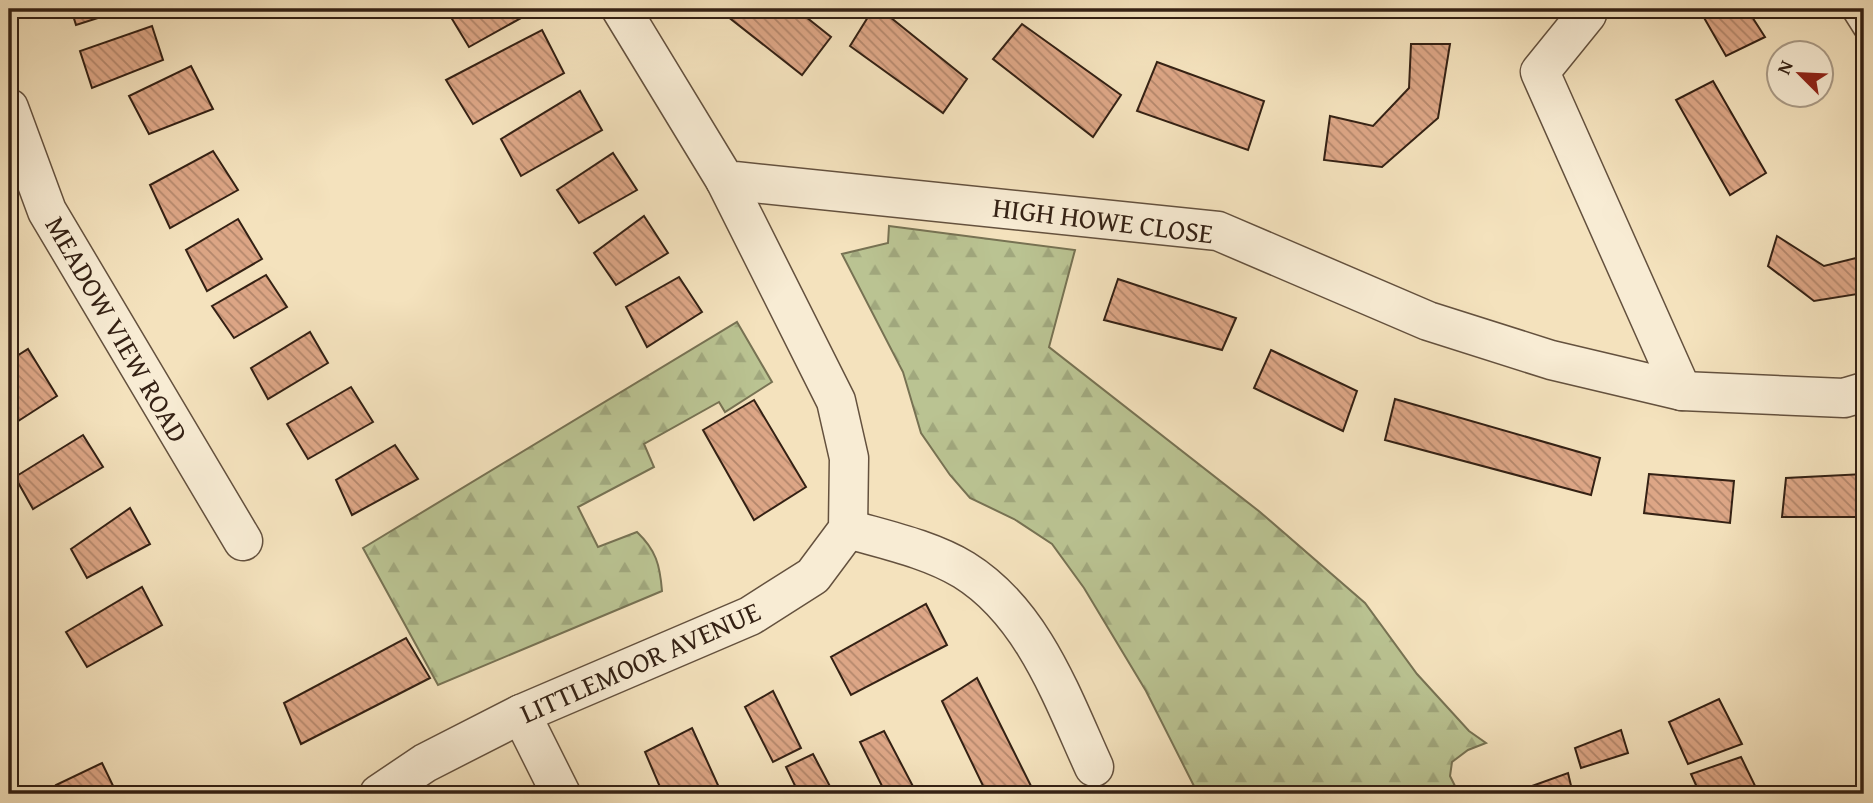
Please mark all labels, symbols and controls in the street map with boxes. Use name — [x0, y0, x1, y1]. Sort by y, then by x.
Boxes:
north arrow — [1764, 38, 1834, 108]
text: N — [1769, 55, 1800, 79]
street label: HIGH HOWE CLOSE — [990, 186, 1216, 253]
street label: MEADOW VIEW ROAD — [36, 208, 199, 450]
street label: LITTLEMOOR AVENUE — [513, 590, 766, 733]

